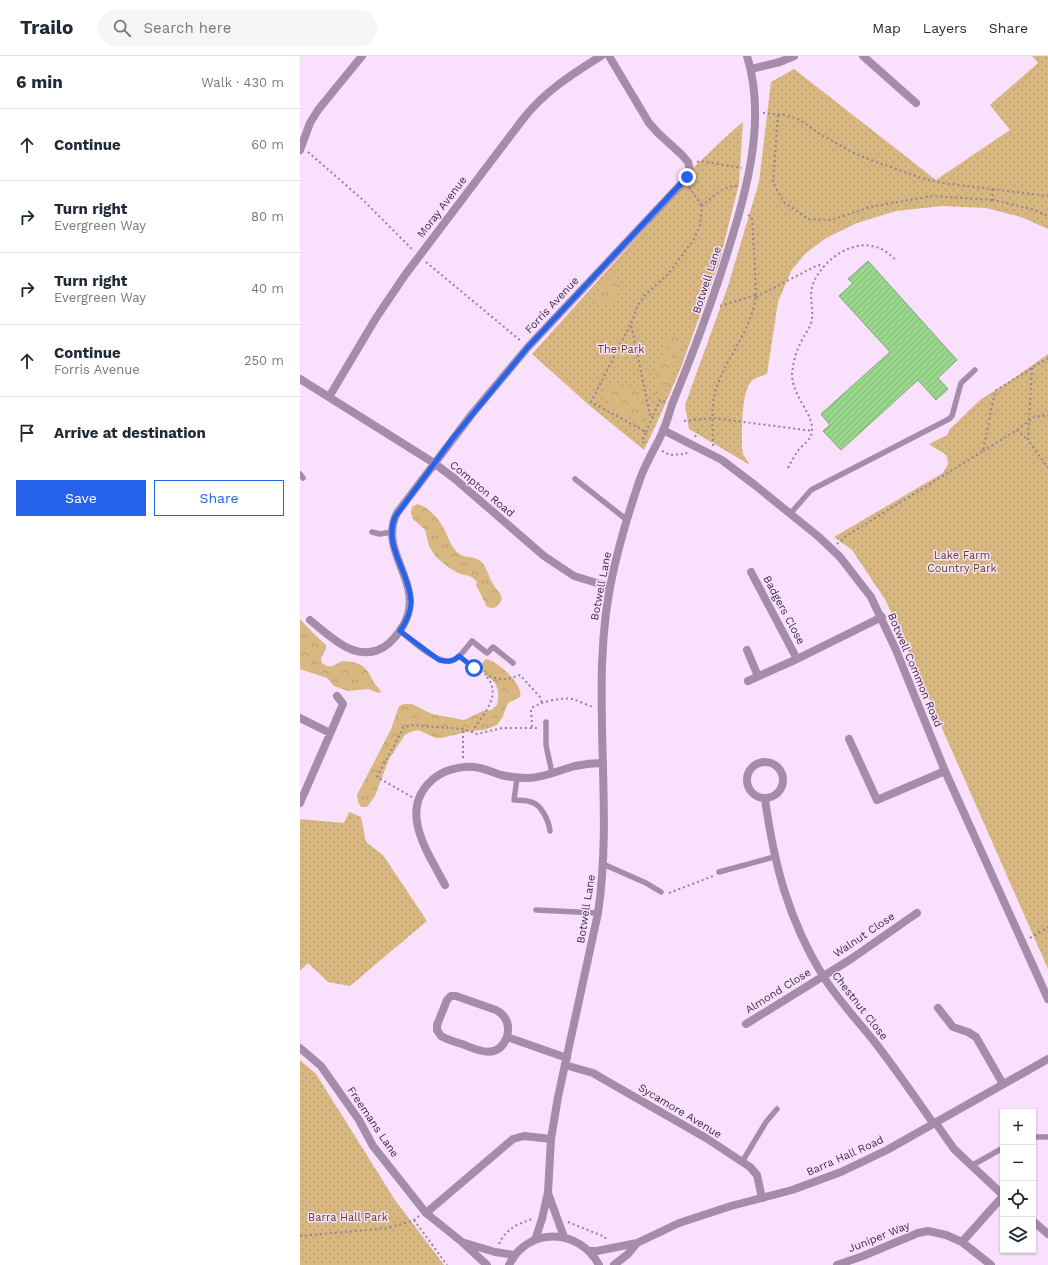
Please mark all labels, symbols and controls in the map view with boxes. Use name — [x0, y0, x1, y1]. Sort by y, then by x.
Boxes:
search box — [97, 10, 377, 46]
text: Trailo — [20, 16, 73, 39]
icon: search — [111, 17, 133, 39]
text: Search here — [143, 19, 231, 37]
text: Map — [872, 20, 901, 36]
text: Layers — [923, 20, 967, 36]
text: Share — [989, 20, 1028, 36]
text: 6 min — [16, 72, 63, 92]
text: Walk · 430 m — [201, 75, 284, 90]
icon: ahead — [16, 134, 38, 156]
text: Continue — [54, 136, 121, 154]
text: 60 m — [251, 137, 284, 152]
route end — [678, 168, 696, 186]
street label: Moray Avenue — [415, 174, 469, 240]
text: Turn right — [54, 200, 127, 218]
icon: right — [16, 206, 38, 228]
text: 80 m — [251, 209, 284, 224]
text: Evergreen Way — [54, 218, 146, 233]
street label: Botwell Lane — [690, 245, 724, 315]
text: Turn right — [54, 272, 127, 290]
street label: Forris Avenue — [522, 274, 582, 336]
icon: right — [16, 278, 38, 300]
text: 40 m — [251, 281, 284, 296]
text: Evergreen Way — [54, 290, 146, 305]
park label: The Park — [598, 343, 645, 356]
text: Continue — [54, 344, 121, 362]
icon: ahead — [16, 350, 38, 372]
text: 250 m — [244, 353, 284, 368]
text: Forris Avenue — [54, 362, 140, 377]
icon: arrive — [16, 422, 38, 444]
text: Arrive at destination — [54, 424, 206, 442]
street label: Compton Road — [447, 458, 517, 520]
button: Save — [16, 480, 146, 516]
button: Share — [154, 480, 284, 516]
park label: Lake Farm Country Park — [927, 549, 997, 575]
street label: Botwell Lane — [588, 551, 614, 621]
street label: Badgers Close — [760, 573, 808, 647]
street label: Botwell Common Road — [885, 611, 945, 729]
route start — [465, 659, 483, 677]
street label: Botwell Lane — [574, 874, 598, 944]
street label: Walnut Close — [831, 910, 897, 960]
street label: Almond Close — [743, 966, 813, 1016]
street label: Chestnut Close — [829, 969, 891, 1043]
street label: Sycamore Avenue — [636, 1081, 724, 1141]
street label: Freemans Lane — [345, 1084, 401, 1160]
map controls — [1000, 1109, 1036, 1253]
button: + — [1000, 1109, 1036, 1145]
street label: Barra Hall Road — [804, 1133, 886, 1179]
button: − — [1000, 1145, 1036, 1181]
button: locate — [1000, 1181, 1036, 1217]
park label: Barra Hall Park — [308, 1211, 388, 1224]
button: layers — [1000, 1217, 1036, 1253]
street label: Juniper Way — [846, 1219, 912, 1255]

